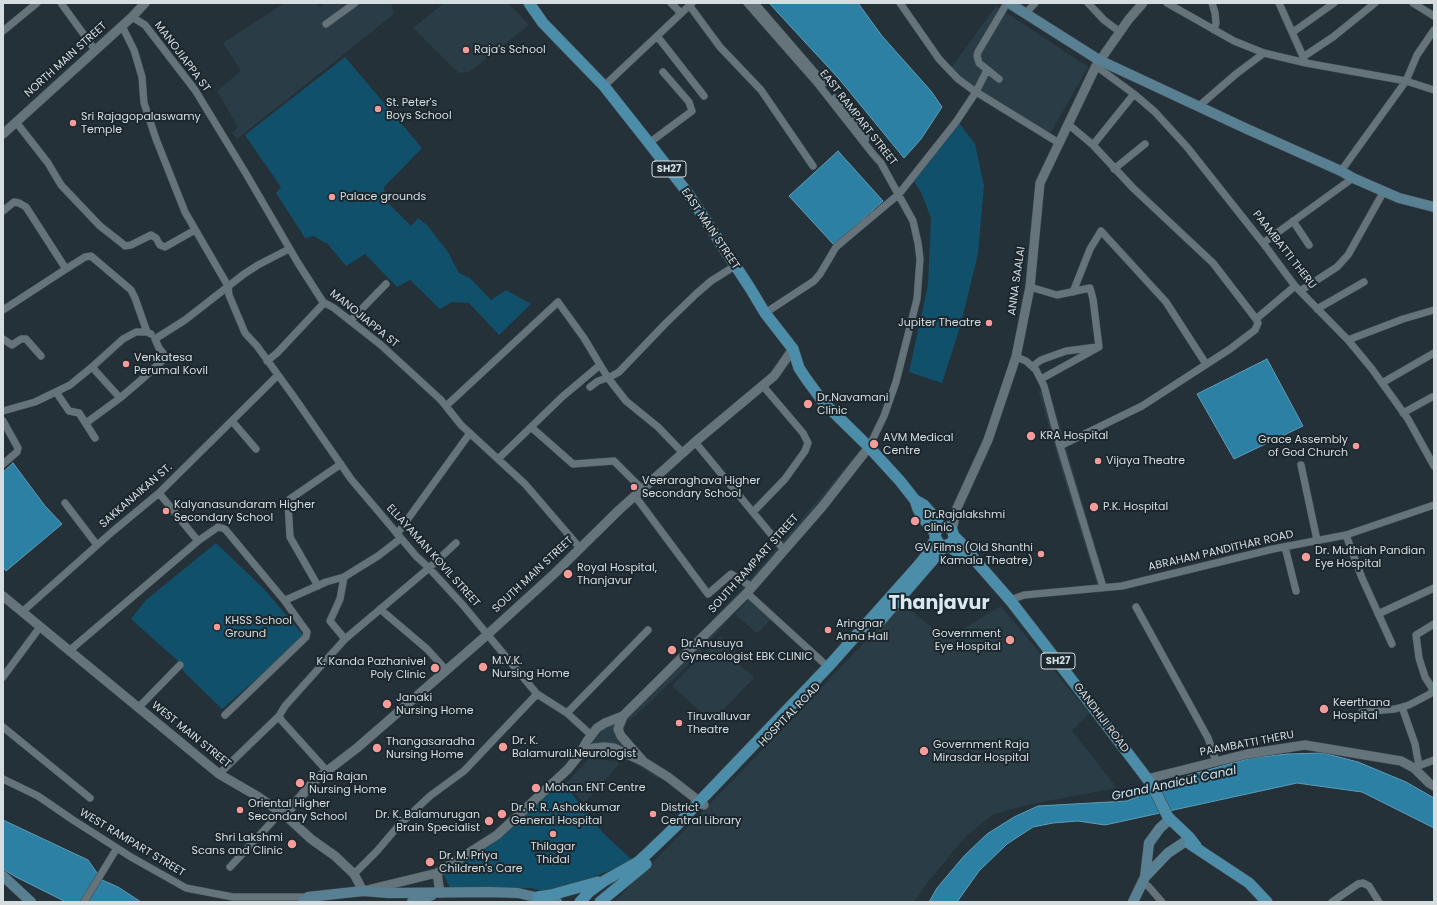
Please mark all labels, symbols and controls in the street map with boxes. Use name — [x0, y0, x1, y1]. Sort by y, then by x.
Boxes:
street label: MANOJIAPPA ST — [151, 19, 213, 95]
street label: NORTH MAIN STREET — [22, 20, 110, 100]
place label: Raja's School — [474, 43, 546, 57]
marker: Raja's School — [461, 45, 471, 55]
street label: EAST RAMPART STREET — [817, 68, 899, 168]
place label: St. Peter's Boys School — [386, 96, 452, 122]
marker: St. Peter's Boys School — [373, 104, 383, 114]
place label: Sri Rajagopalaswamy Temple — [81, 110, 201, 136]
marker: Sri Rajagopalaswamy Temple — [68, 118, 78, 128]
road number: SH27 — [652, 161, 686, 177]
street label: EAST MAIN STREET — [678, 186, 742, 272]
place label: Palace grounds — [340, 190, 426, 204]
marker: Palace grounds — [327, 192, 337, 202]
street label: PAAMBATTI THERU — [1249, 208, 1319, 292]
street label: ANNA SAALAI — [1006, 246, 1028, 316]
street label: MANOJIAPPA ST — [327, 287, 401, 351]
place label: Jupiter Theatre — [898, 316, 981, 330]
marker: Jupiter Theatre — [984, 318, 994, 328]
place label: Venkatesa Perumal Kovil — [134, 351, 208, 377]
marker: Venkatesa Perumal Kovil — [121, 359, 131, 369]
place label: Dr.Navamani Clinic — [817, 391, 888, 417]
marker: Dr.Navamani Clinic — [802, 398, 814, 410]
place label: KRA Hospital — [1040, 429, 1108, 443]
marker: KRA Hospital — [1025, 430, 1037, 442]
place label: AVM Medical Centre — [883, 431, 954, 457]
place label: Grace Assembly of God Church — [1258, 433, 1348, 459]
marker: AVM Medical Centre — [868, 438, 880, 450]
marker: Grace Assembly of God Church — [1351, 441, 1361, 451]
place label: Vijaya Theatre — [1106, 454, 1185, 468]
marker: Vijaya Theatre — [1093, 456, 1103, 466]
street label: SAKKANAIKAN ST. — [97, 461, 175, 531]
place label: Veeraraghava Higher Secondary School — [642, 474, 760, 500]
marker: Veeraraghava Higher Secondary School — [629, 482, 639, 492]
place label: Kalyanasundaram Higher Secondary School — [174, 498, 315, 524]
place label: P.K. Hospital — [1103, 500, 1168, 514]
marker: P.K. Hospital — [1088, 501, 1100, 513]
street label: ELLAYAMAN KOVIL STREET — [383, 502, 483, 610]
marker: Kalyanasundaram Higher Secondary School — [161, 506, 171, 516]
place label: Dr.Rajalakshmi clinic — [924, 508, 1005, 534]
street label: SOUTH RAMPART STREET — [706, 512, 802, 616]
marker: Dr.Rajalakshmi clinic — [909, 515, 921, 527]
street label: ABRAHAM PANDITHAR ROAD — [1147, 528, 1295, 574]
street label: SOUTH MAIN STREET — [490, 534, 576, 616]
place label: GV Films (Old Shanthi Kamala Theatre) — [915, 541, 1033, 567]
place label: Dr. Muthiah Pandian Eye Hospital — [1315, 544, 1425, 570]
marker: GV Films (Old Shanthi Kamala Theatre) — [1036, 549, 1046, 559]
marker: Dr. Muthiah Pandian Eye Hospital — [1300, 551, 1312, 563]
place label: Royal Hospital, Thanjavur — [577, 561, 657, 587]
marker: Royal Hospital, Thanjavur — [562, 568, 574, 580]
district label: Thanjavur — [888, 593, 990, 615]
place label: KHSS School Ground — [225, 614, 292, 640]
place label: Aringnar Anna Hall — [836, 617, 888, 643]
marker: KHSS School Ground — [212, 622, 222, 632]
marker: Aringnar Anna Hall — [823, 625, 833, 635]
place label: Government Eye Hospital — [932, 627, 1001, 653]
marker: Government Eye Hospital — [1004, 634, 1016, 646]
place label: Dr.Anusuya Gynecologist EBK CLINIC — [681, 637, 813, 663]
marker: Dr.Anusuya Gynecologist EBK CLINIC — [666, 644, 678, 656]
road number: SH27 — [1041, 653, 1075, 669]
place label: M.V.K. Nursing Home — [492, 654, 570, 680]
place label: K. Kanda Pazhanivel Poly Clinic — [317, 655, 426, 681]
marker: M.V.K. Nursing Home — [477, 661, 489, 673]
marker: K. Kanda Pazhanivel Poly Clinic — [429, 662, 441, 674]
street label: HOSPITAL ROAD — [756, 680, 824, 750]
street label: GANDHIJI ROAD — [1071, 681, 1131, 755]
place label: Janaki Nursing Home — [396, 691, 474, 717]
place label: Keerthana Hospital — [1333, 696, 1390, 722]
marker: Janaki Nursing Home — [381, 698, 393, 710]
street label: WEST MAIN STREET — [149, 699, 233, 771]
marker: Keerthana Hospital — [1318, 703, 1330, 715]
place label: Tiruvalluvar Theatre — [687, 710, 751, 736]
marker: Tiruvalluvar Theatre — [674, 718, 684, 728]
street label: PAAMBATTI THERU — [1199, 728, 1295, 760]
place label: Dr. K. Balamurali.Neurologist — [512, 734, 636, 760]
place label: Thangasaradha Nursing Home — [386, 735, 475, 761]
place label: Government Raja Mirasdar Hospital — [933, 738, 1029, 764]
marker: Dr. K. Balamurali.Neurologist — [497, 741, 509, 753]
marker: Thangasaradha Nursing Home — [371, 742, 383, 754]
marker: Government Raja Mirasdar Hospital — [918, 745, 930, 757]
water label: Grand Anaicut Canal — [1110, 764, 1238, 804]
place label: Raja Rajan Nursing Home — [309, 770, 387, 796]
marker: Raja Rajan Nursing Home — [294, 777, 306, 789]
place label: Mohan ENT Centre — [545, 781, 646, 795]
marker: Mohan ENT Centre — [530, 782, 542, 794]
place label: Oriental Higher Secondary School — [248, 797, 347, 823]
place label: Dr. R. R. Ashokkumar General Hospital — [511, 801, 620, 827]
place label: District Central Library — [661, 801, 741, 827]
marker: Oriental Higher Secondary School — [235, 805, 245, 815]
street label: WEST RAMPART STREET — [77, 806, 187, 880]
place label: Dr. K. Balamurugan Brain Specialist — [375, 808, 480, 834]
marker: Dr. R. R. Ashokkumar General Hospital — [496, 808, 508, 820]
marker: District Central Library — [648, 809, 658, 819]
marker: Dr. K. Balamurugan Brain Specialist — [483, 815, 495, 827]
marker: Thilagar Thidal — [548, 829, 558, 839]
place label: Shri Lakshmi Scans and Clinic — [192, 831, 283, 857]
marker: Shri Lakshmi Scans and Clinic — [286, 838, 298, 850]
place label: Thilagar Thidal — [531, 840, 575, 866]
place label: Dr. M. Priya Children's Care — [439, 849, 523, 875]
marker: Dr. M. Priya Children's Care — [424, 856, 436, 868]

